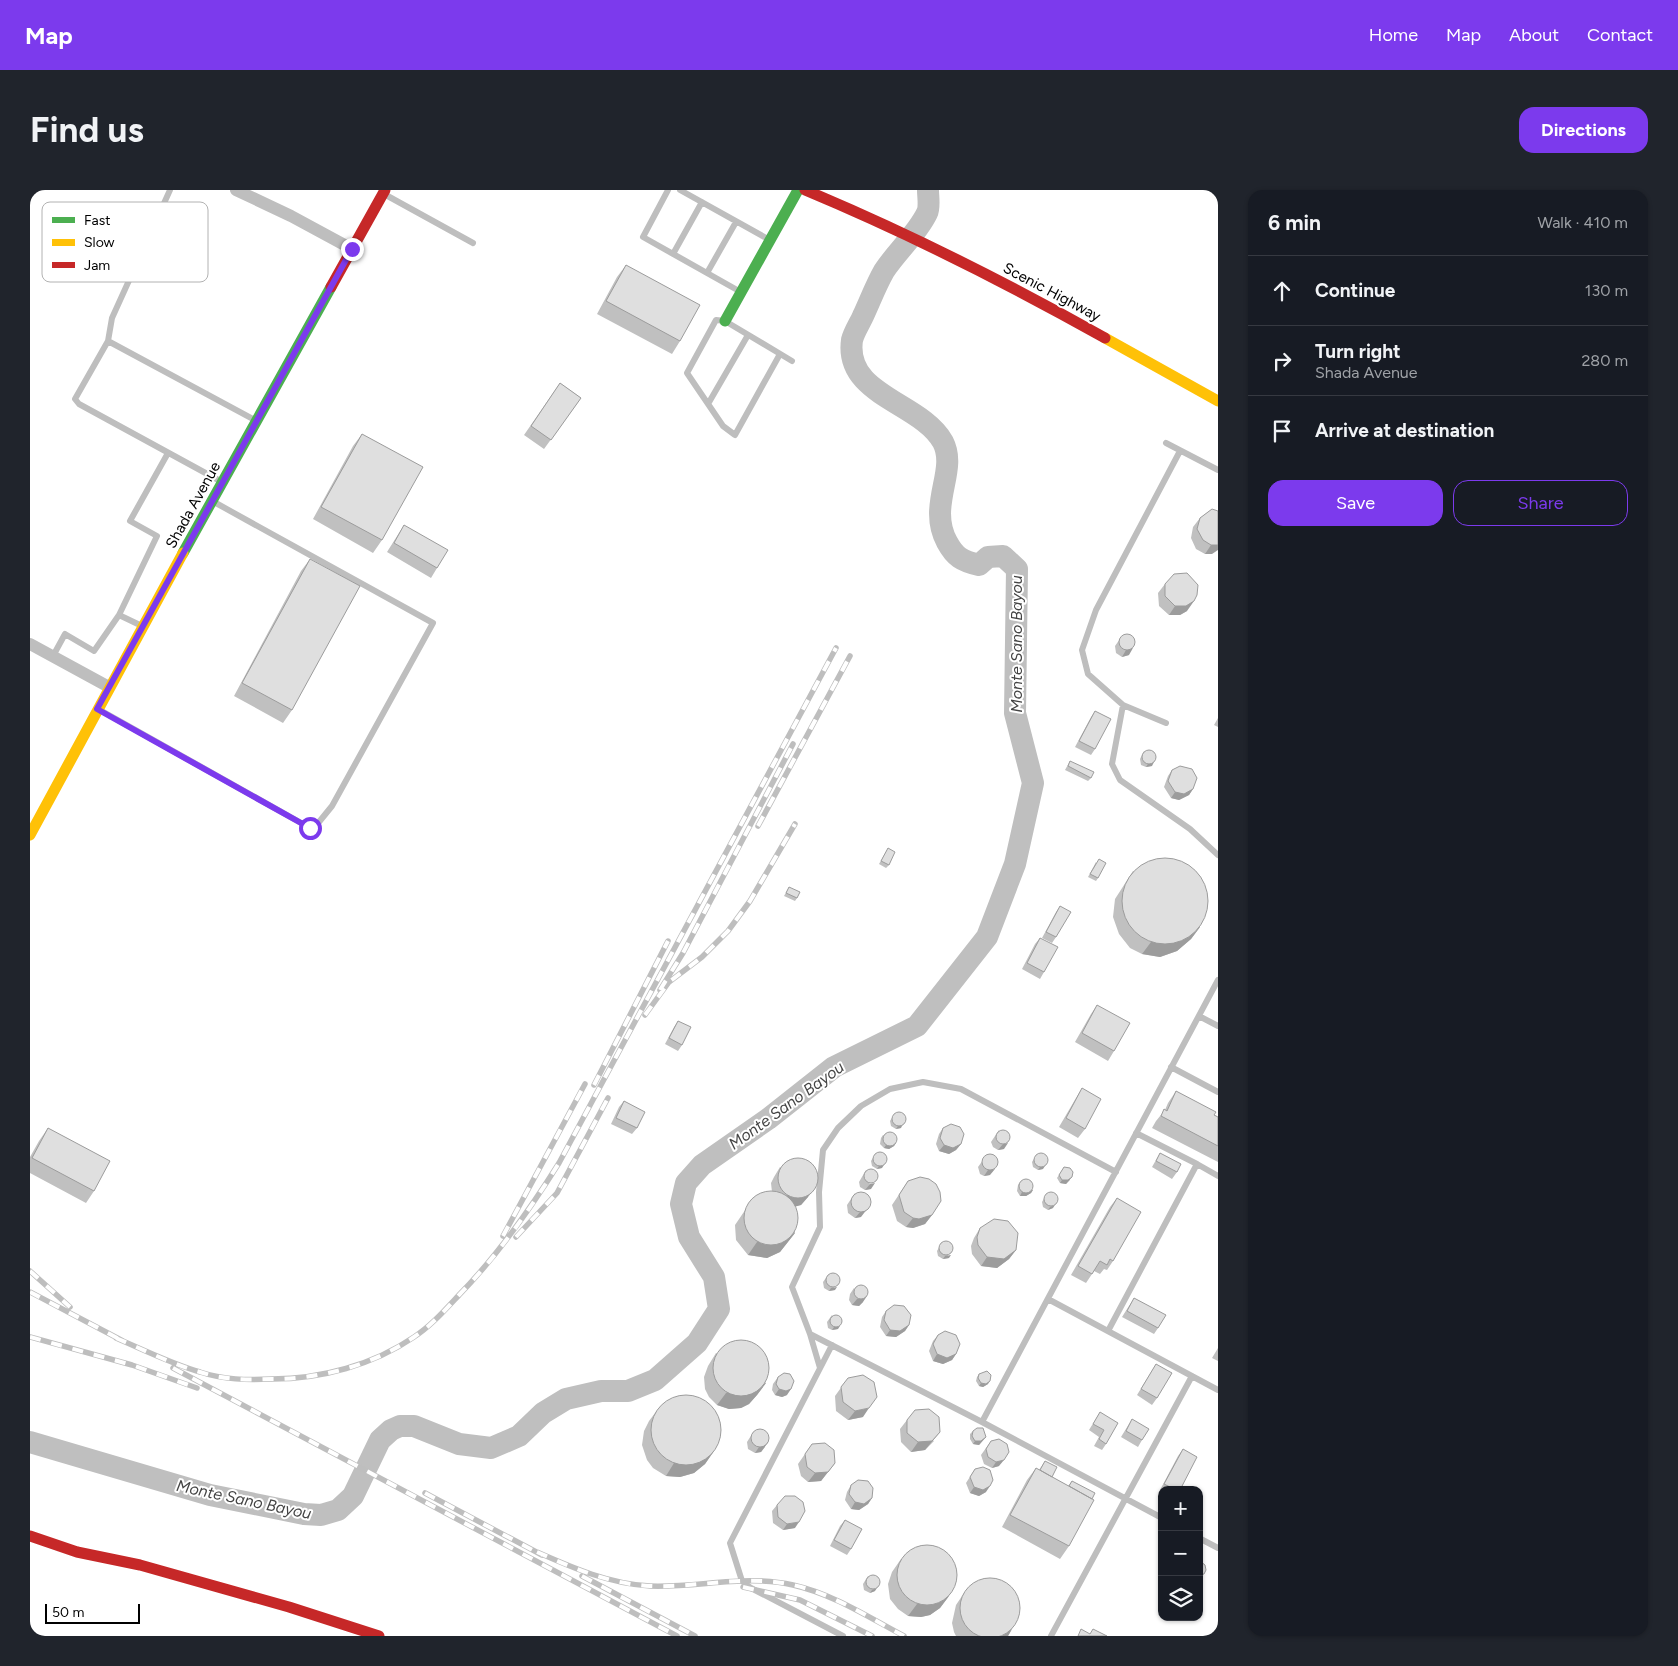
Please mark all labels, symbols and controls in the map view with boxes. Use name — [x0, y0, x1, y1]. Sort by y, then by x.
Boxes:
text: Map — [25, 21, 73, 50]
text: Home — [1369, 24, 1418, 46]
text: Map — [1446, 24, 1481, 46]
text: About — [1509, 24, 1559, 46]
text: Contact — [1587, 24, 1653, 46]
button: Directions — [1519, 107, 1648, 153]
text: Find us — [30, 109, 144, 151]
legend — [42, 202, 208, 282]
text: 6 min — [1268, 210, 1321, 235]
text: Fast — [84, 212, 110, 229]
text: Walk · 410 m — [1538, 213, 1628, 232]
text: Slow — [84, 234, 115, 251]
route end — [341, 238, 364, 261]
text: Jam — [84, 257, 110, 274]
street label: Scenic Highway — [1000, 259, 1104, 325]
icon: ahead — [1268, 277, 1296, 305]
text: Continue — [1315, 279, 1395, 302]
text: 130 m — [1585, 281, 1628, 300]
text: Turn right — [1315, 340, 1401, 363]
icon: right — [1268, 347, 1296, 375]
text: 280 m — [1581, 351, 1628, 370]
text: Shada Avenue — [1315, 363, 1418, 382]
icon: arrive — [1268, 417, 1296, 445]
text: Arrive at destination — [1315, 419, 1494, 442]
street label: Shada Avenue — [162, 459, 224, 551]
button: Save — [1268, 480, 1443, 526]
button: Share — [1453, 480, 1628, 526]
water label: Monte Sano Bayou — [1007, 575, 1026, 713]
route start — [299, 817, 322, 840]
water label: Monte Sano Bayou — [725, 1057, 848, 1154]
water label: Monte Sano Bayou — [175, 1476, 313, 1523]
map controls — [1158, 1486, 1203, 1621]
button: + — [1158, 1486, 1203, 1531]
button: − — [1158, 1531, 1203, 1576]
button: layers — [1158, 1576, 1203, 1621]
scale bar — [45, 1601, 140, 1624]
text: 50 m — [52, 1604, 84, 1621]

